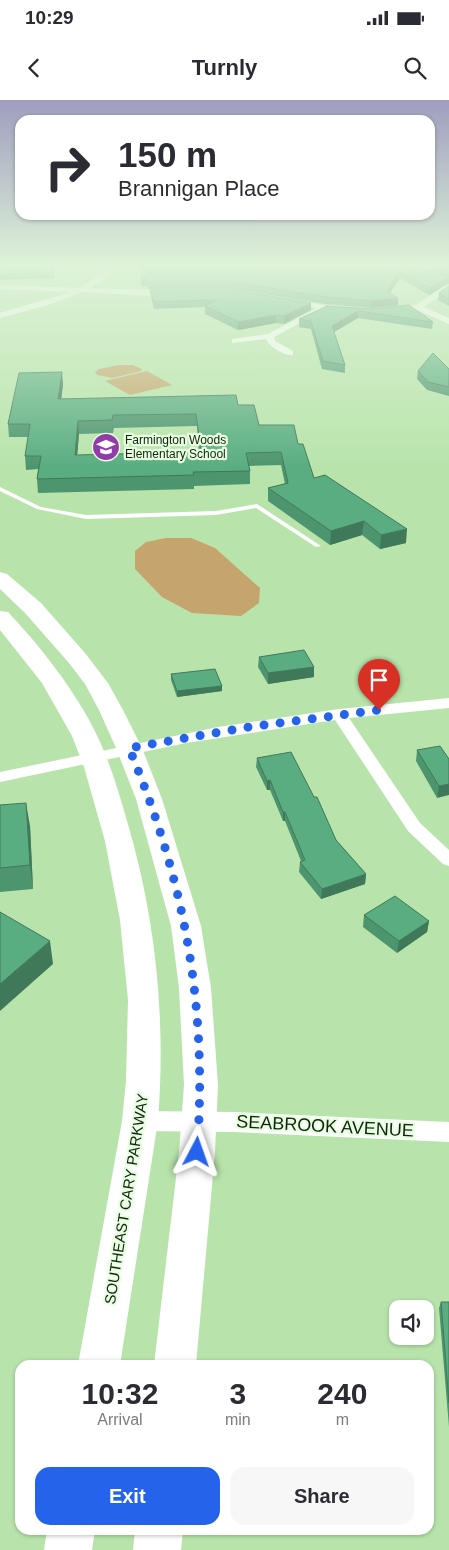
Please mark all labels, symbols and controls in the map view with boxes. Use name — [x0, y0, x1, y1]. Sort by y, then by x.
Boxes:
text: 10:29 — [25, 7, 74, 28]
icon: back — [20, 54, 48, 82]
icon: search — [401, 54, 429, 82]
text: Turnly — [192, 55, 257, 80]
icon: right — [35, 135, 100, 200]
text: 150 m — [118, 135, 217, 174]
text: Brannigan Place — [118, 176, 279, 201]
school or university icon: Farmington Woods Elementary School — [91, 432, 121, 462]
place label: Farmington Woods Elementary School — [125, 433, 226, 461]
pin — [358, 659, 400, 710]
icon: arrive — [365, 666, 393, 694]
street label: SOUTHEAST CARY PARKWAY — [101, 1092, 151, 1306]
street label: SEABROOK AVENUE — [236, 1111, 414, 1141]
position arrow — [170, 1125, 222, 1177]
map controls — [389, 1300, 434, 1345]
button: sound — [389, 1300, 434, 1345]
text: 10:32 — [82, 1377, 158, 1410]
text: 3 — [229, 1377, 246, 1410]
text: 240 — [317, 1377, 367, 1410]
text: Arrival — [97, 1411, 143, 1428]
text: min — [225, 1411, 251, 1428]
text: m — [336, 1411, 349, 1428]
button: Exit — [35, 1467, 220, 1525]
button: Share — [230, 1467, 414, 1525]

